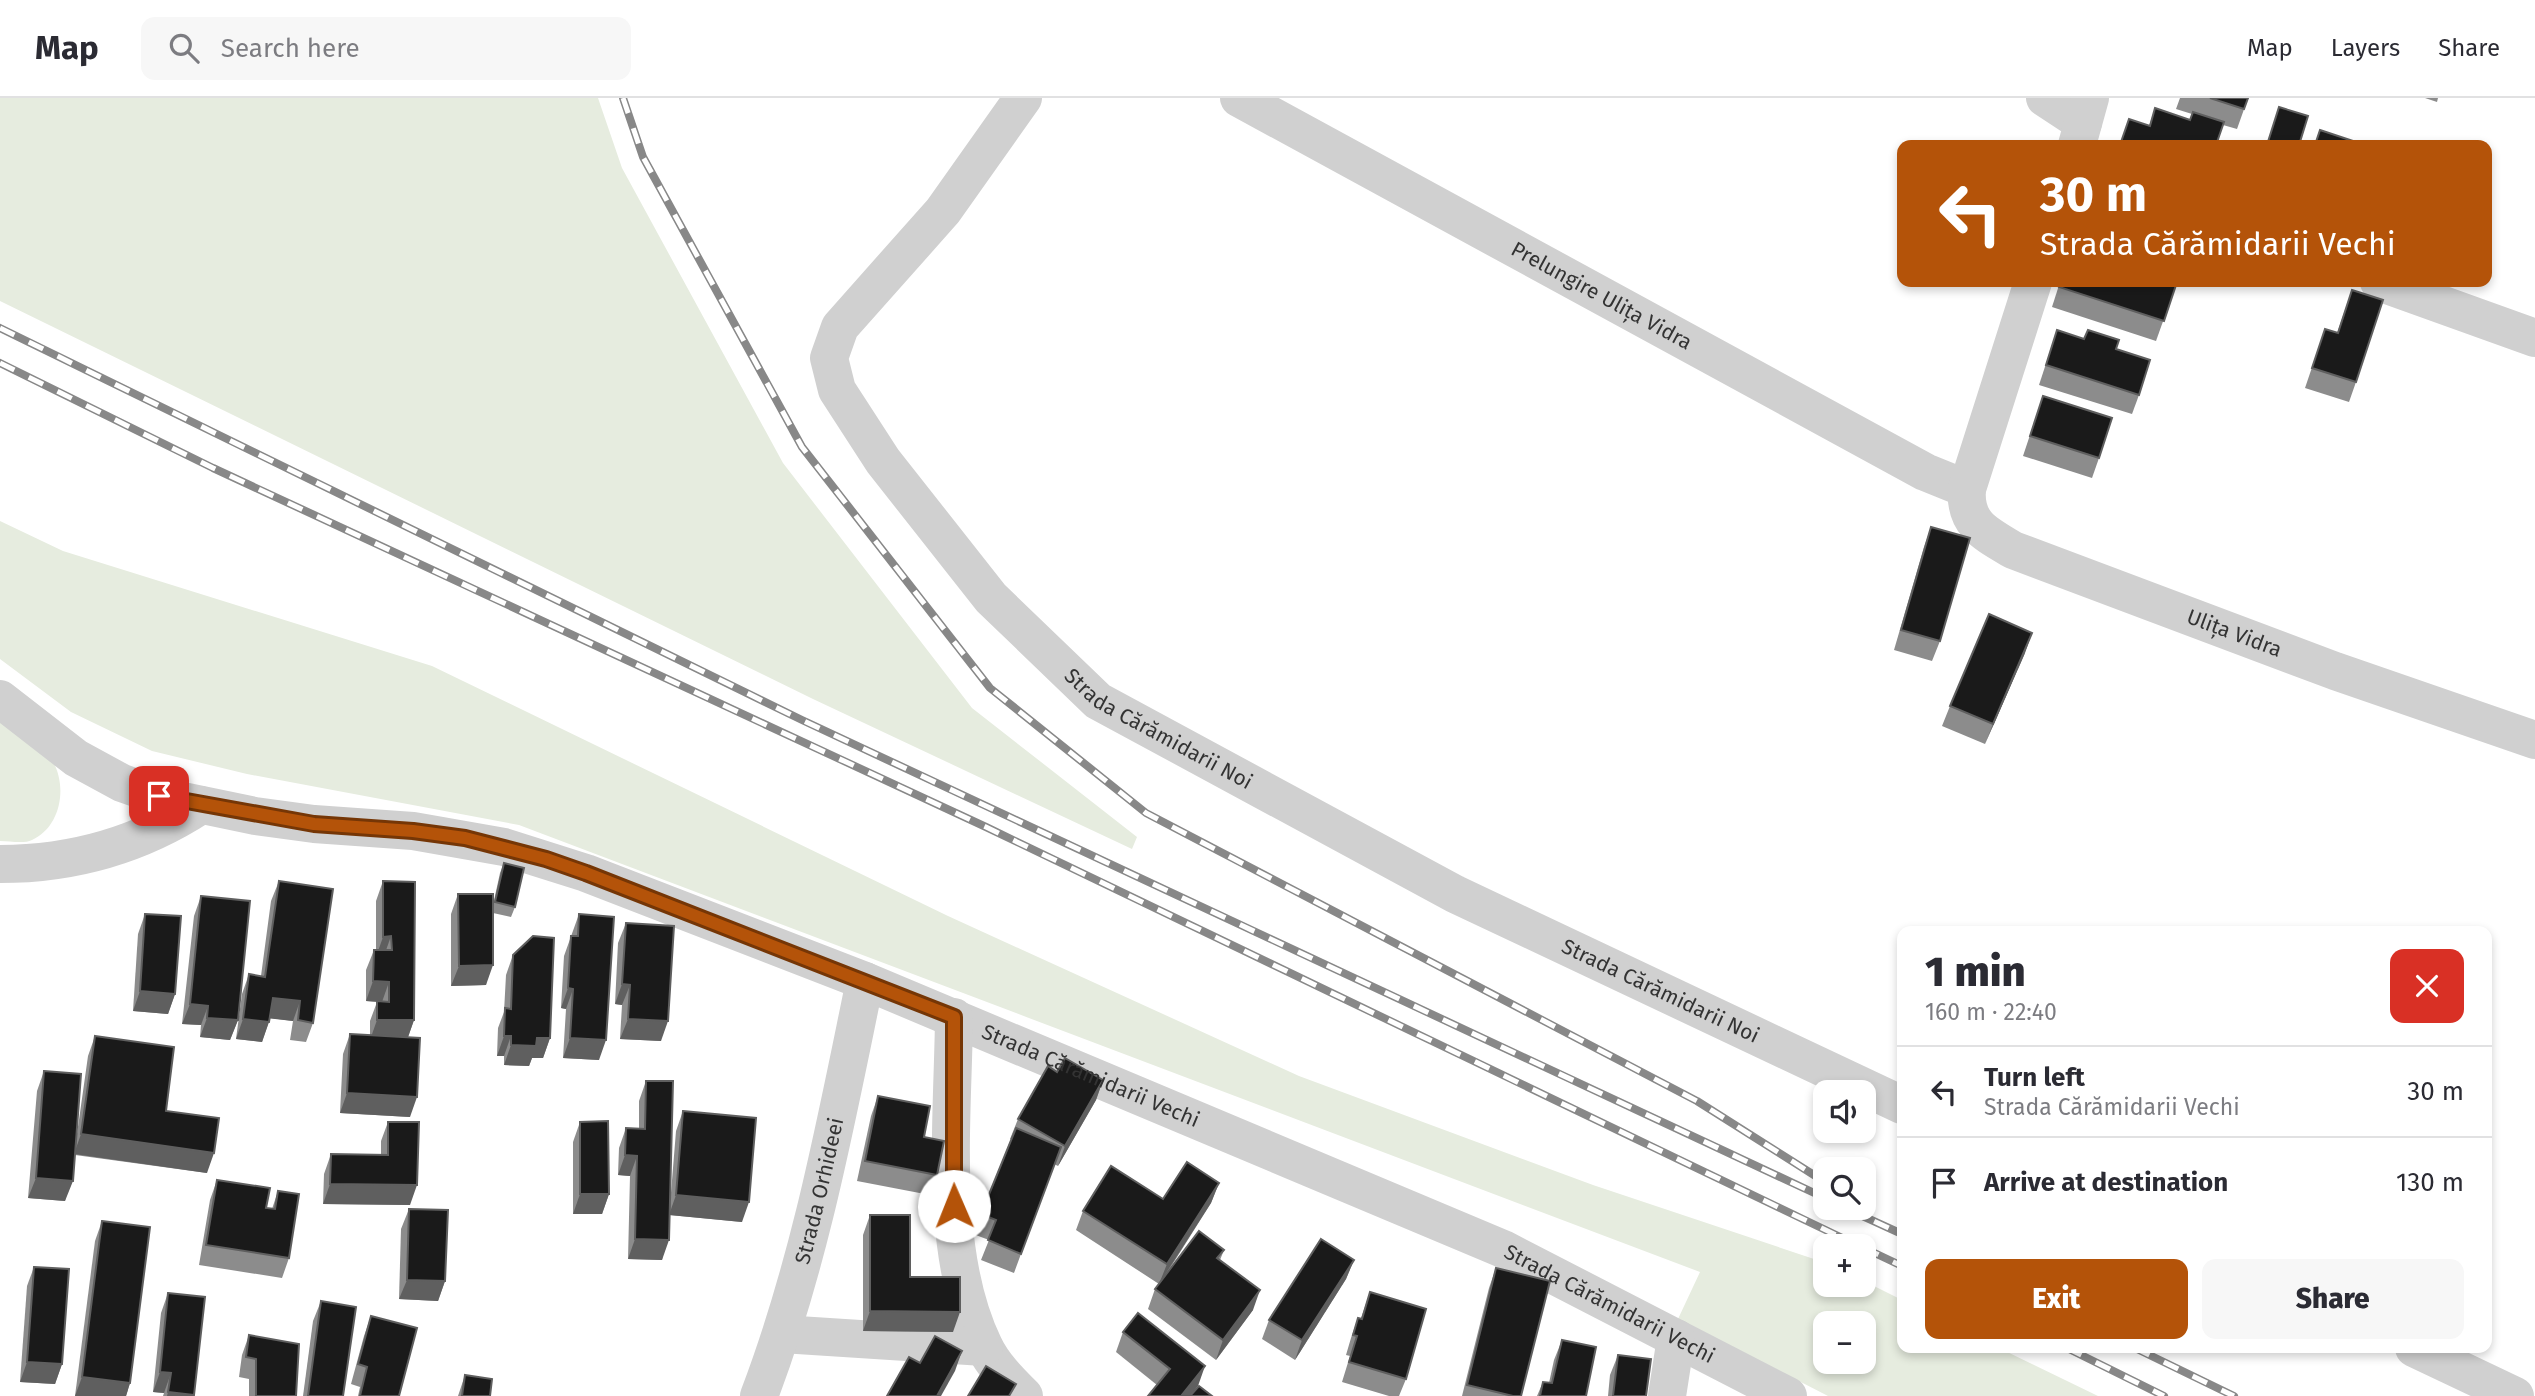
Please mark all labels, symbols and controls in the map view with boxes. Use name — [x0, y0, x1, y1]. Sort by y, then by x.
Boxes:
search box — [141, 17, 631, 80]
text: Map — [35, 28, 99, 68]
icon: search — [165, 29, 203, 67]
text: Search here — [221, 33, 360, 64]
text: Map — [2247, 34, 2293, 62]
text: Layers — [2331, 34, 2400, 62]
text: Share — [2438, 34, 2500, 62]
text: 30 m — [2040, 165, 2147, 224]
icon: left — [1925, 168, 2016, 259]
text: Strada Cărămidarii Vechi — [2040, 225, 2396, 263]
street label: Prelungire Ulița Vidra — [1507, 236, 1697, 356]
street label: Ulița Vidra — [2183, 604, 2285, 663]
street label: Strada Cărămidarii Noi — [1059, 663, 1257, 795]
pin — [129, 766, 189, 826]
icon: arrive — [140, 777, 178, 815]
street label: Strada Cărămidarii Noi — [1558, 933, 1763, 1049]
text: 1 min — [1925, 947, 2026, 997]
button: close — [2390, 949, 2464, 1023]
text: 160 m · 22:40 — [1925, 998, 2057, 1026]
street label: Strada Cărămidarii Vechi — [978, 1019, 1203, 1133]
text: Turn left — [1984, 1062, 2085, 1093]
icon: left — [1925, 1073, 1963, 1111]
text: 30 m — [2407, 1076, 2464, 1107]
map controls — [1813, 1080, 1876, 1374]
button: sound — [1813, 1080, 1876, 1143]
text: Strada Cărămidarii Vechi — [1984, 1093, 2240, 1121]
street label: Strada Orhideei — [789, 1115, 849, 1267]
button: search — [1813, 1157, 1876, 1220]
icon: arrive — [1925, 1164, 1963, 1202]
text: Arrive at destination — [1984, 1167, 2228, 1198]
text: 130 m — [2396, 1167, 2464, 1198]
position arrow — [917, 1169, 991, 1243]
button: + — [1813, 1234, 1876, 1297]
street label: Strada Cărămidarii Vechi — [1500, 1239, 1719, 1369]
button: Exit — [1925, 1259, 2188, 1339]
button: Share — [2202, 1259, 2464, 1339]
button: − — [1813, 1311, 1876, 1374]

